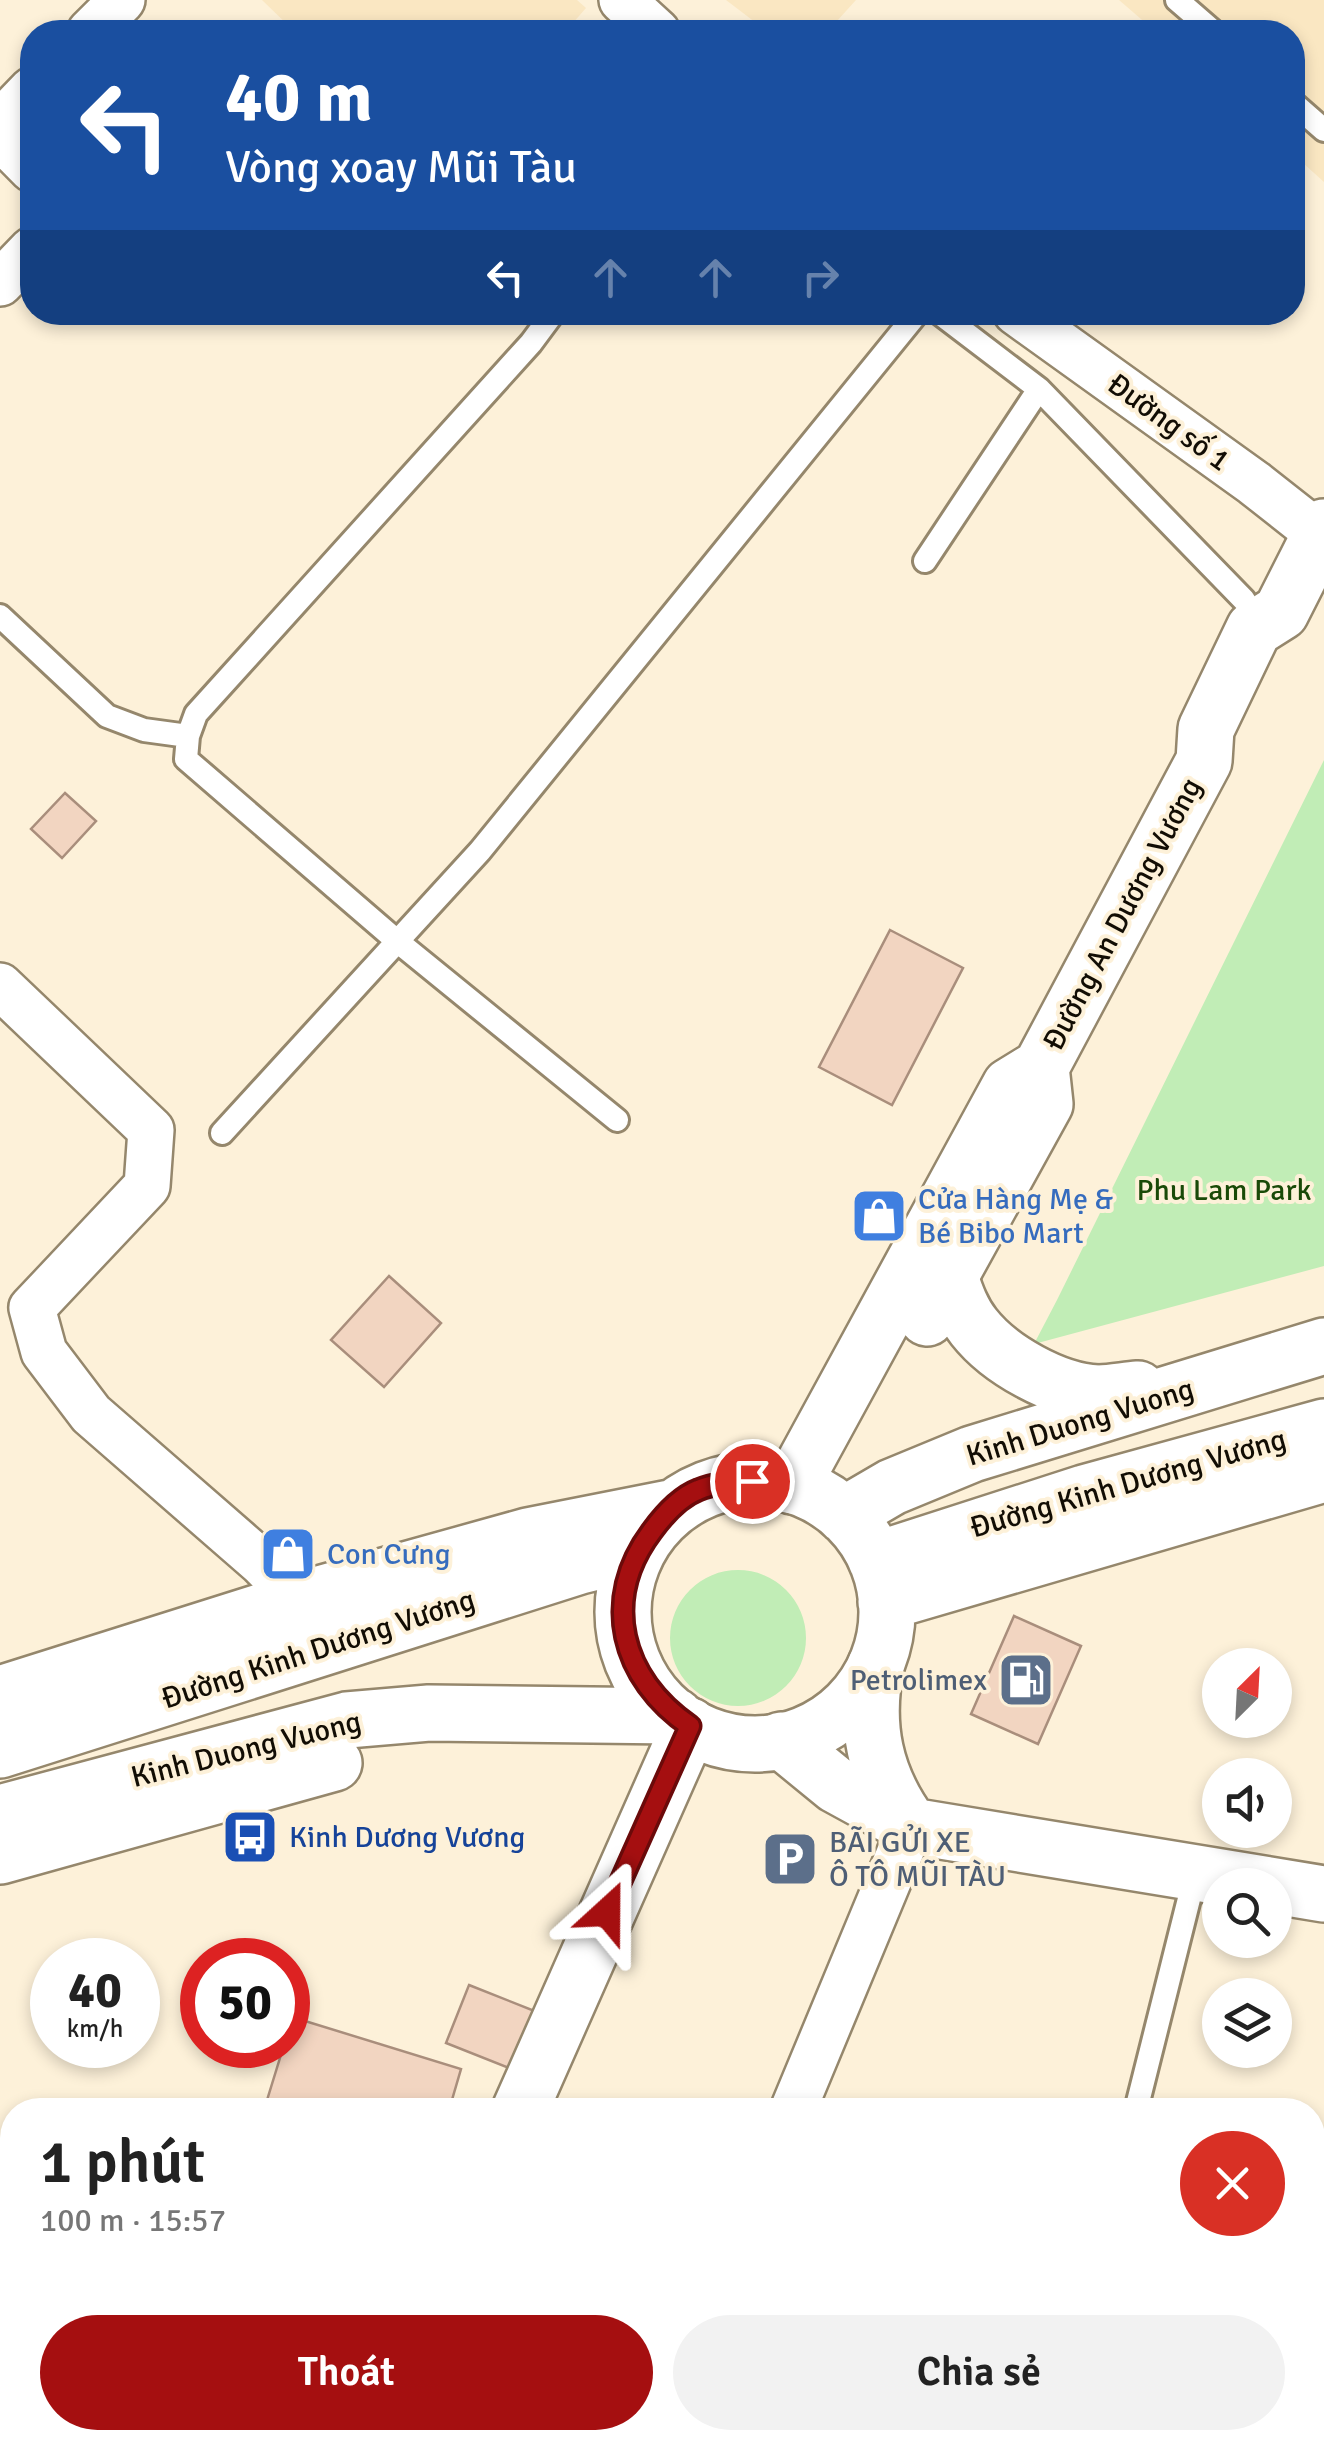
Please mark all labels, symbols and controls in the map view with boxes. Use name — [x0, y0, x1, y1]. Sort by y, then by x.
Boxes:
text: 40 m — [225, 54, 373, 140]
icon: left — [60, 60, 190, 190]
text: Vòng xoay Mũi Tàu — [225, 140, 577, 195]
icon: left — [478, 250, 533, 305]
icon: ahead — [583, 250, 638, 305]
icon: ahead — [688, 250, 743, 305]
icon: right — [793, 250, 848, 305]
street label: Đường số 1 — [1100, 366, 1237, 479]
street label: Đường An Dương Vương — [1035, 772, 1210, 1057]
park label: Phu Lam Park — [1136, 1172, 1312, 1209]
place label: Cửa Hàng Mẹ & Bé Bibo Mart — [918, 1181, 1114, 1252]
shop icon: Cửa Hàng Mẹ & Bé Bibo Mart — [849, 1186, 909, 1246]
street label: Kinh Duong Vuong — [962, 1370, 1198, 1475]
street label: Đường Kinh Dương Vương — [966, 1421, 1291, 1546]
pin — [710, 1439, 795, 1524]
icon: arrive — [725, 1454, 780, 1509]
shop icon: Con Cưng — [258, 1524, 318, 1584]
place label: Con Cưng — [327, 1536, 451, 1573]
street label: Đường Kinh Dương Vương — [157, 1581, 479, 1718]
north arrow — [1202, 1648, 1292, 1738]
map controls — [1202, 1648, 1292, 2068]
fuel station icon: Petrolimex — [996, 1650, 1056, 1710]
place label: Petrolimex — [850, 1662, 987, 1699]
street label: Kinh Duong Vuong — [127, 1703, 365, 1796]
button: sound — [1202, 1758, 1292, 1848]
bus stop icon: Kinh Dương Vương — [220, 1807, 280, 1867]
place label: Kinh Dương Vương — [289, 1819, 525, 1856]
place label: BÃI GỬI XE Ô TÔ MŨI TÀU — [829, 1824, 1006, 1895]
parking icon: BÃI GỬI XE Ô TÔ MŨI TÀU — [760, 1829, 820, 1889]
position arrow — [555, 1860, 659, 1964]
button: search — [1202, 1868, 1292, 1958]
speed limit sign: 50 — [180, 1938, 310, 2068]
text: 40 — [68, 1960, 122, 2022]
button: layers — [1202, 1978, 1292, 2068]
text: km/h — [67, 2013, 123, 2044]
text: 1 phút — [40, 2126, 205, 2200]
button: close — [1180, 2131, 1285, 2236]
text: 100 m · 15:57 — [40, 2201, 226, 2240]
button: Thoát — [40, 2315, 653, 2430]
button: Chia sẻ — [673, 2315, 1285, 2430]

